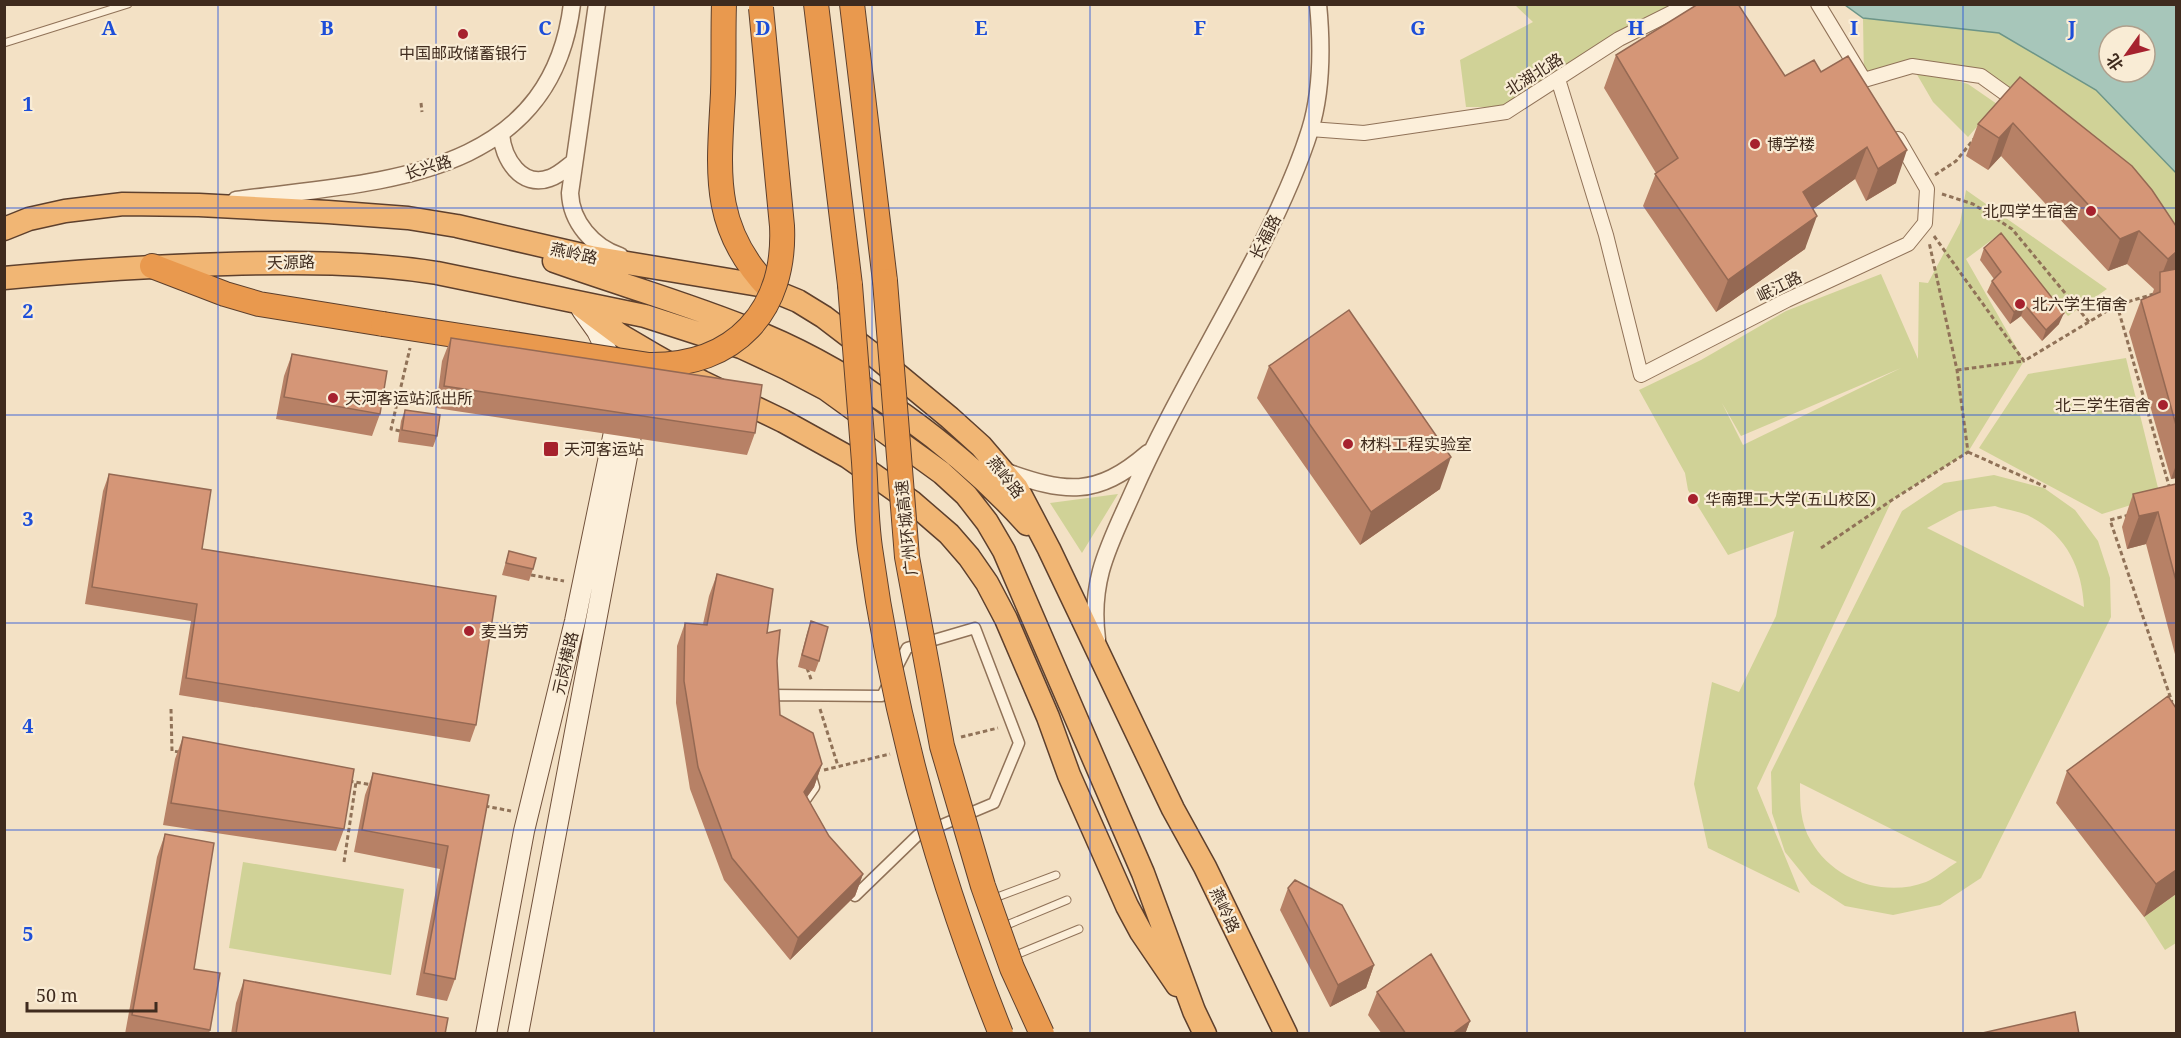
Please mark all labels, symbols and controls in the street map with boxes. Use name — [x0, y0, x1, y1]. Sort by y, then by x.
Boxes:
text: A — [101, 14, 117, 41]
text: B — [320, 14, 334, 41]
text: C — [538, 14, 552, 41]
text: D — [755, 14, 771, 41]
text: E — [974, 14, 988, 41]
text: F — [1194, 14, 1206, 41]
text: G — [1410, 14, 1426, 41]
text: H — [1628, 14, 1644, 41]
text: I — [1850, 14, 1858, 41]
text: J — [2067, 14, 2076, 41]
north arrow — [2097, 24, 2157, 84]
marker: 中国邮政储蓄银行 — [456, 27, 470, 41]
place label: 中国邮政储蓄银行 — [399, 42, 527, 64]
street label: 北湖北路 — [1501, 48, 1567, 100]
text: 北 — [2101, 50, 2128, 75]
text: 1 — [22, 90, 34, 117]
place label: 博学楼 — [1767, 133, 1815, 155]
marker: 博学楼 — [1748, 137, 1762, 151]
street label: 长兴路 — [402, 149, 454, 185]
place label: 北四学生宿舍 — [1983, 200, 2079, 222]
marker: 北四学生宿舍 — [2084, 204, 2098, 218]
street label: 长福路 — [1244, 211, 1286, 263]
street label: 燕岭路 — [548, 237, 600, 269]
street label: 天源路 — [267, 251, 315, 273]
street label: 岷江路 — [1753, 266, 1805, 306]
place label: 北六学生宿舍 — [2032, 293, 2128, 315]
text: 2 — [22, 297, 34, 324]
marker: 北六学生宿舍 — [2013, 297, 2027, 311]
place label: 天河客运站派出所 — [345, 387, 473, 409]
marker: 天河客运站派出所 — [326, 391, 340, 405]
place label: 北三学生宿舍 — [2055, 394, 2151, 416]
marker: 北三学生宿舍 — [2156, 398, 2170, 412]
place label: 材料工程实验室 — [1360, 433, 1472, 455]
marker: 材料工程实验室 — [1341, 437, 1355, 451]
place label: 天河客运站 — [564, 438, 644, 460]
marker: 天河客运站 — [542, 440, 560, 458]
street label: 燕岭路 — [983, 451, 1029, 503]
street label: 广州环城高速 — [890, 479, 922, 577]
place label: 华南理工大学(五山校区) — [1705, 488, 1876, 510]
marker: 华南理工大学(五山校区) — [1686, 492, 1700, 506]
text: 3 — [22, 505, 34, 532]
place label: 麦当劳 — [481, 620, 529, 642]
marker: 麦当劳 — [462, 624, 476, 638]
street label: 元岗横路 — [547, 629, 583, 697]
text: 4 — [22, 712, 34, 739]
street label: 燕岭路 — [1205, 884, 1245, 936]
text: 5 — [22, 920, 34, 947]
scale bar — [27, 975, 156, 1013]
text: 50 m — [36, 983, 78, 1007]

